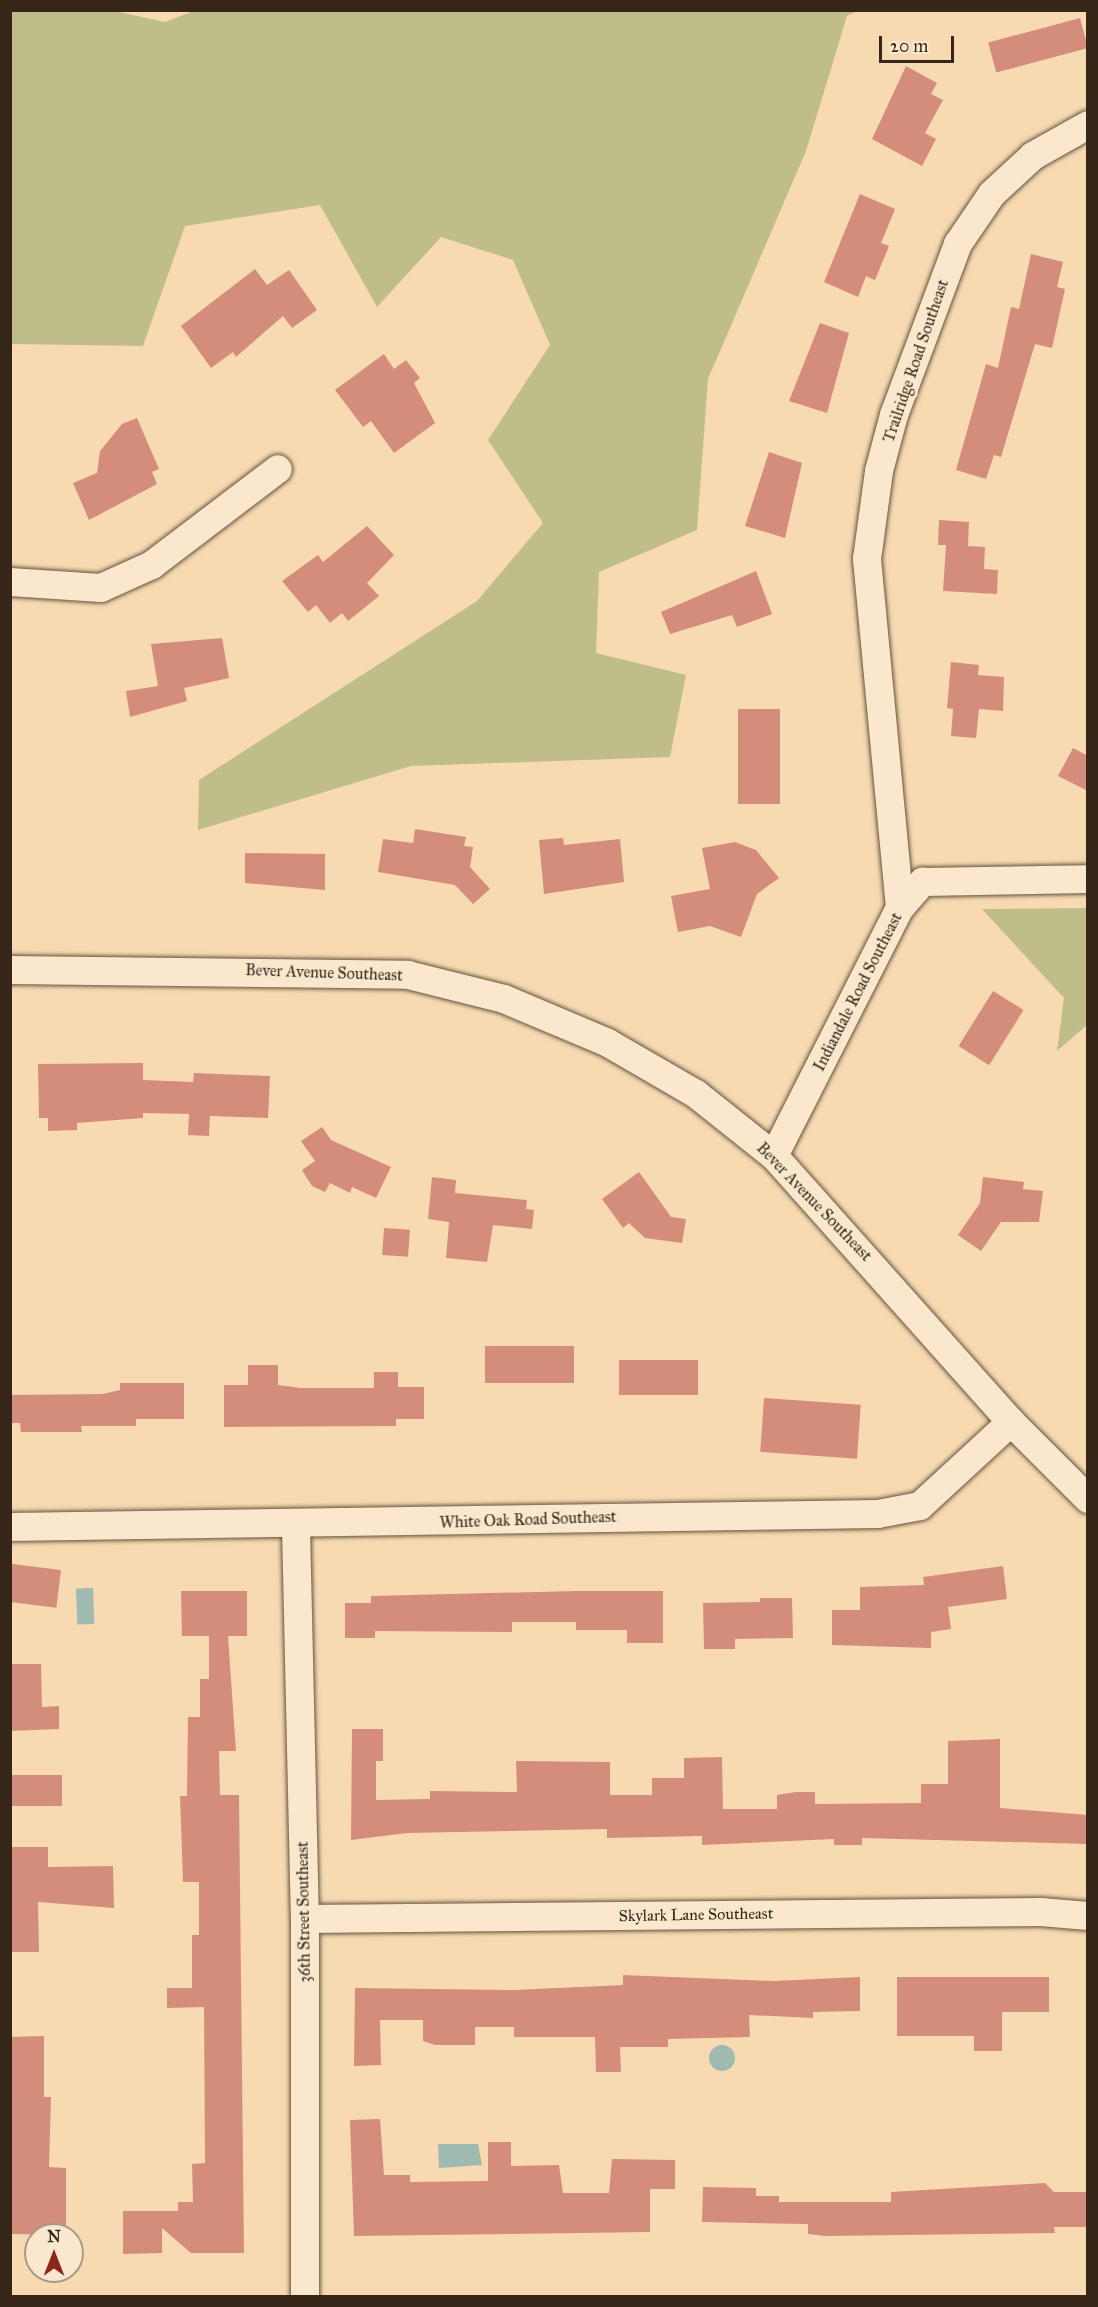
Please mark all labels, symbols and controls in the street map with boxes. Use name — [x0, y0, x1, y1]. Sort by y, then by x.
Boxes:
scale bar — [882, 24, 957, 62]
text: 20 m — [890, 35, 928, 57]
street label: Trailridge Road Southeast — [879, 277, 953, 445]
street label: Indiandale Road Southeast — [810, 909, 906, 1075]
street label: Bever Avenue Southeast — [245, 961, 403, 985]
street label: Bever Avenue Southeast — [752, 1139, 876, 1265]
street label: White Oak Road Southeast — [439, 1507, 617, 1533]
street label: 36th Street Southeast — [293, 1841, 315, 1983]
street label: Skylark Lane Southeast — [619, 1904, 773, 1926]
north arrow — [24, 2223, 84, 2283]
text: N — [47, 2227, 61, 2246]

